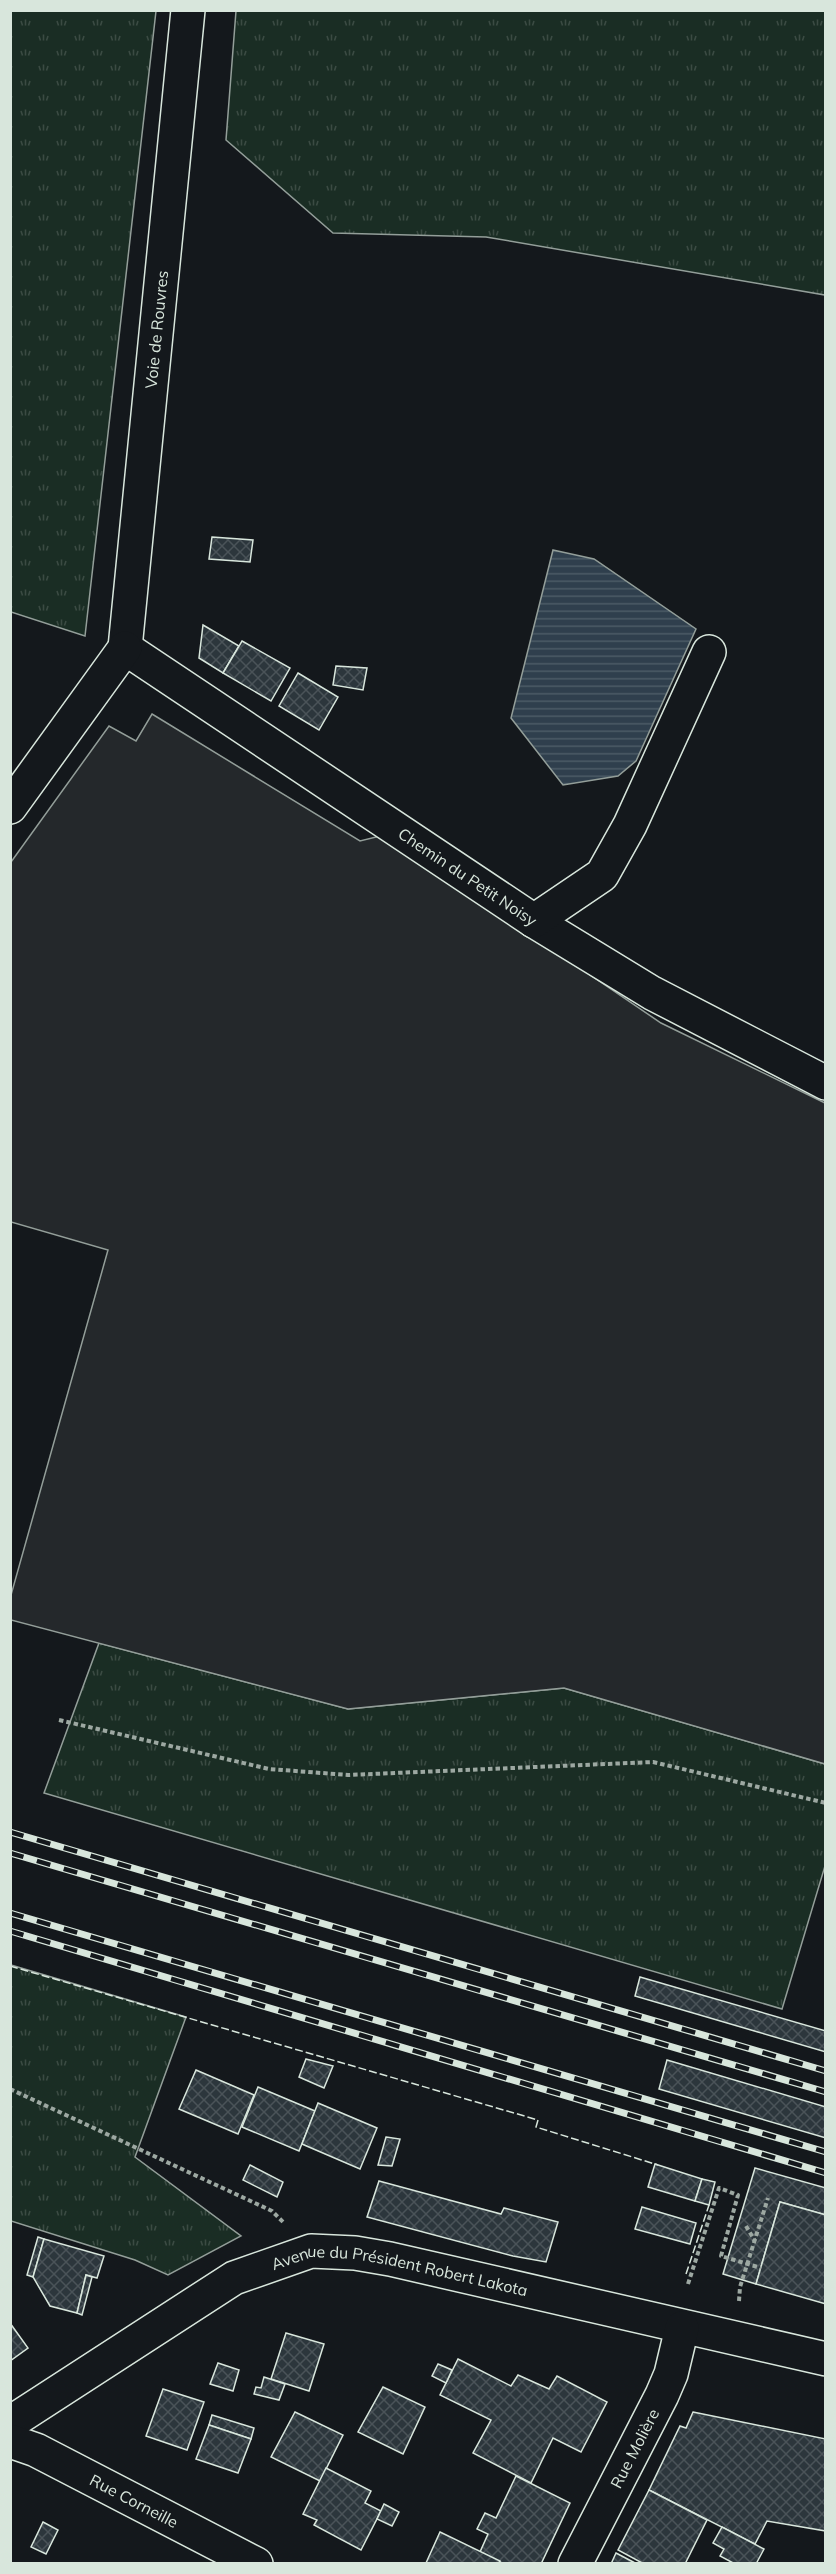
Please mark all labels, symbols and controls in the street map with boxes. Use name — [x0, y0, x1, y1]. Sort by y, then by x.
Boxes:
street label: Voie de Rouvres — [141, 269, 172, 390]
street label: Chemin du Petit Noisy — [394, 823, 541, 930]
street label: Avenue du Président Robert Lakota — [269, 2241, 530, 2300]
street label: Rue Molière — [606, 2405, 663, 2492]
street label: Rue Corneille — [87, 2470, 182, 2532]

